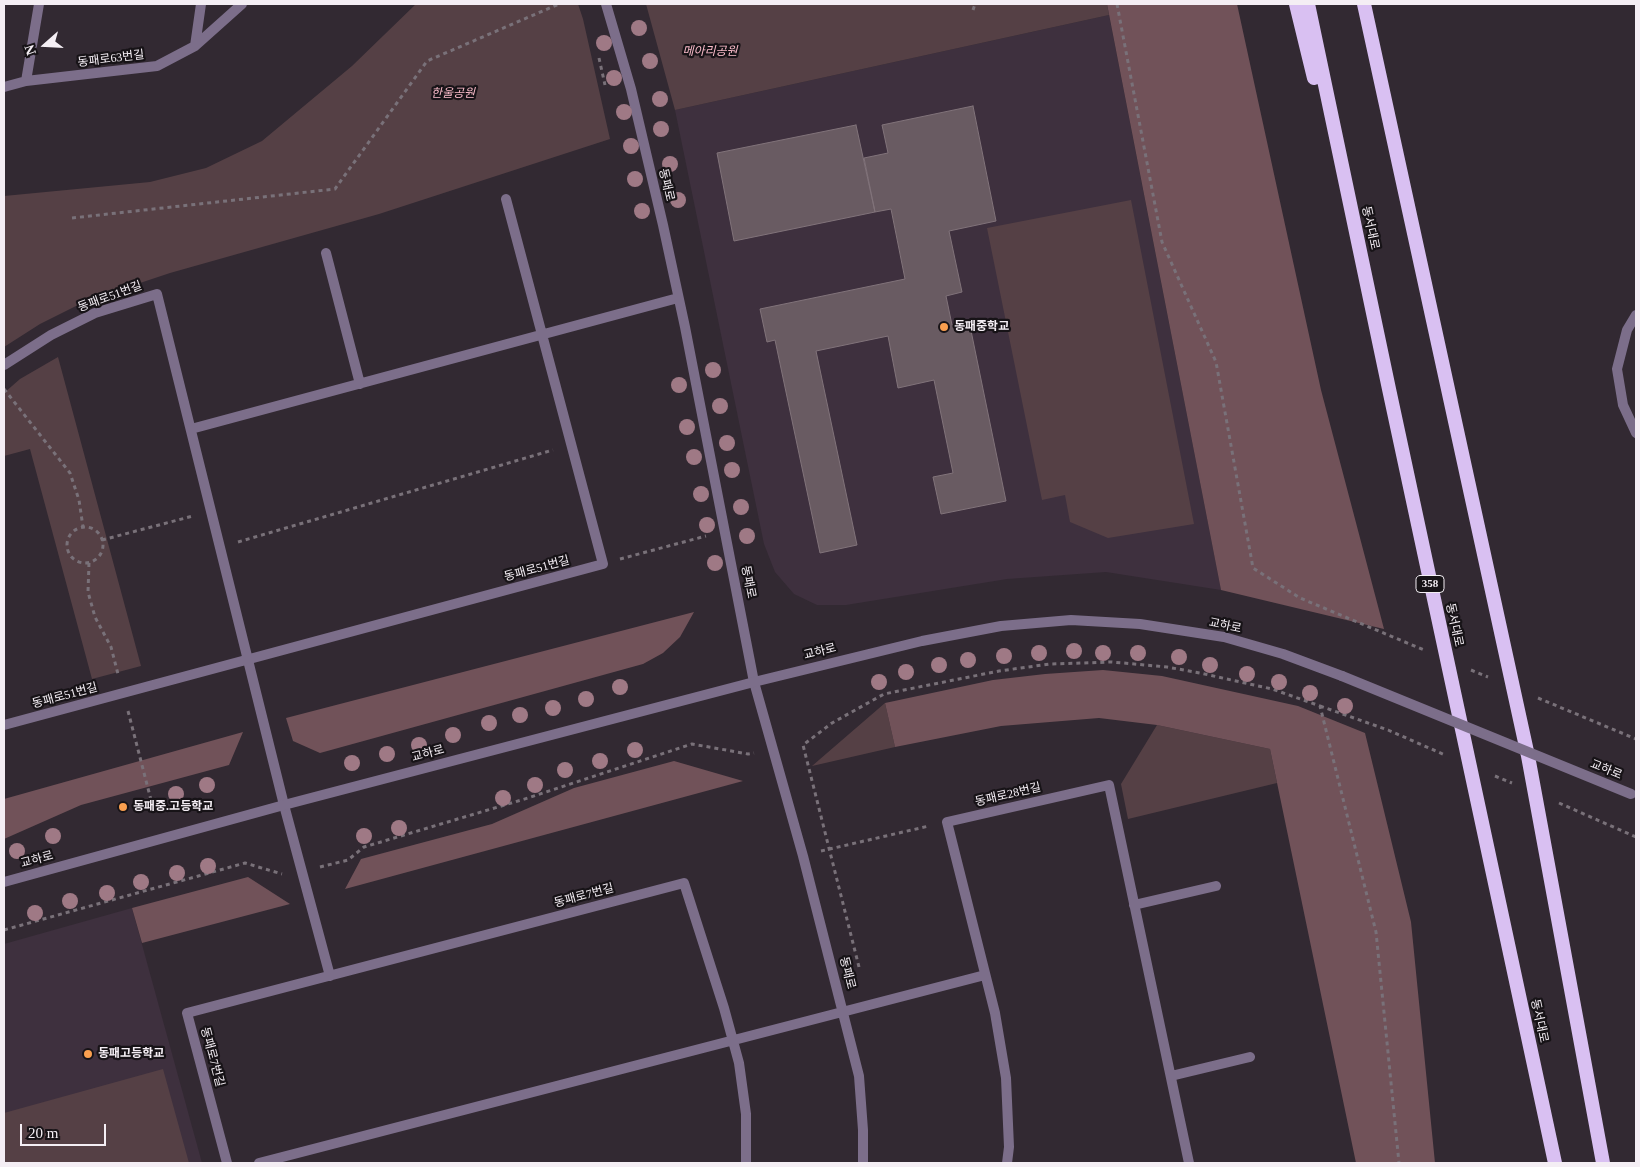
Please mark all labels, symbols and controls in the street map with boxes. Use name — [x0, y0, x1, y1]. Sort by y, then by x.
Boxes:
north arrow — [20, 20, 70, 70]
text: N — [22, 43, 39, 57]
park label: 메아리공원 — [682, 45, 738, 59]
street label: 동패로63번길 — [77, 48, 145, 70]
park label: 한울공원 — [431, 87, 475, 101]
street label: 동패로 — [655, 167, 677, 203]
street label: 동서대로 — [1358, 205, 1382, 251]
street label: 동패로51번길 — [76, 279, 144, 315]
place label: 동패중학교 — [954, 320, 1009, 334]
marker: 동패중학교 — [938, 321, 950, 333]
street label: 동패로51번길 — [503, 553, 571, 585]
street label: 동패로 — [738, 564, 758, 600]
road number: 358 — [1416, 576, 1444, 592]
street label: 동서대로 — [1442, 602, 1466, 648]
street label: 교하로 — [1207, 616, 1243, 636]
street label: 교하로 — [802, 641, 838, 663]
street label: 동패로51번길 — [31, 680, 99, 712]
street label: 교하로 — [410, 743, 446, 765]
street label: 교하로 — [1588, 757, 1624, 783]
street label: 동패로28번길 — [974, 780, 1042, 810]
place label: 동패중.고등학교 — [133, 800, 213, 814]
marker: 동패중.고등학교 — [117, 801, 129, 813]
street label: 교하로 — [19, 849, 55, 871]
street label: 동패로7번길 — [553, 881, 615, 911]
street label: 동패로 — [836, 955, 858, 991]
street label: 동서대로 — [1527, 998, 1551, 1044]
street label: 동패로7번길 — [197, 1026, 227, 1088]
place label: 동패고등학교 — [98, 1047, 164, 1061]
marker: 동패고등학교 — [82, 1048, 94, 1060]
scale bar — [22, 1114, 109, 1146]
text: 20 m — [28, 1125, 58, 1141]

